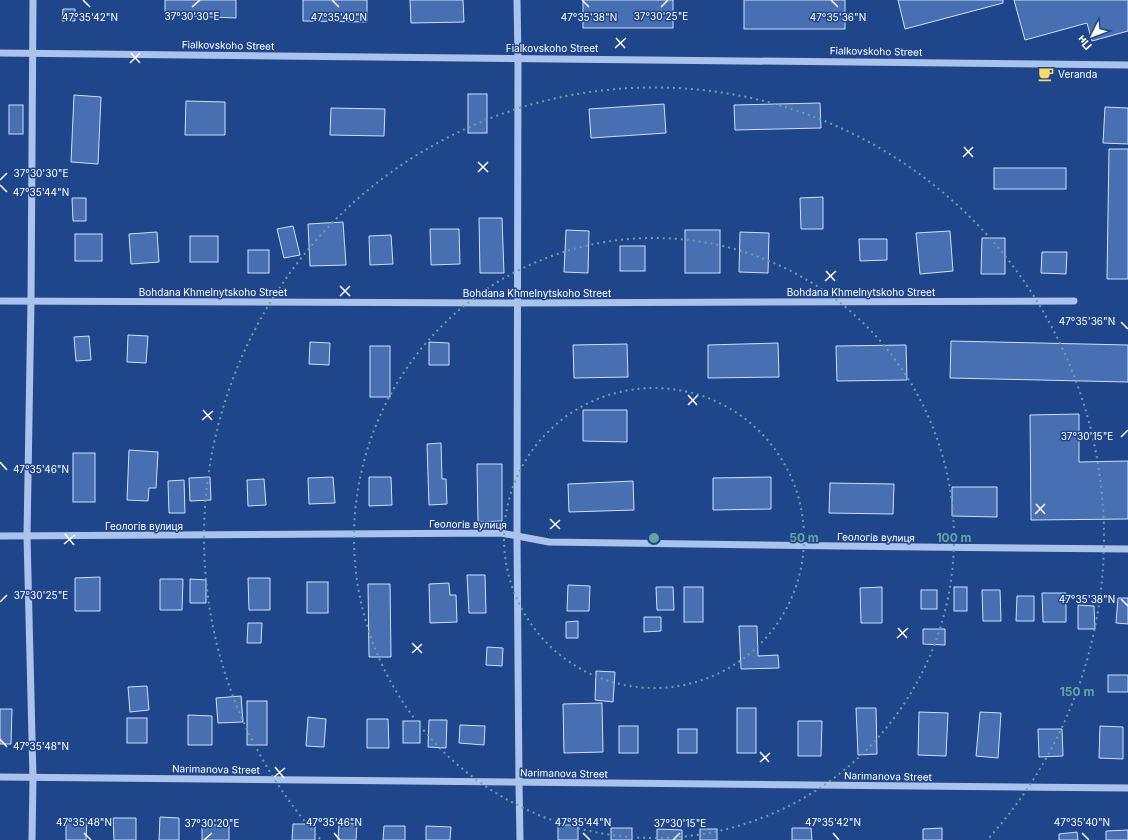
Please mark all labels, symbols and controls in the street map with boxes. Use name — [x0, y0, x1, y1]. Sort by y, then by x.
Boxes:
text: 37°30'30"E — [164, 10, 220, 22]
text: 37°30'25"E — [634, 10, 688, 22]
text: 47°35'42"N — [62, 11, 118, 23]
text: 47°35'40"N — [311, 11, 367, 23]
text: 47°35'38"N — [561, 11, 617, 23]
text: 47°35'36"N — [810, 11, 866, 23]
north arrow — [1072, 16, 1112, 56]
text: Пн — [1074, 32, 1095, 53]
street label: Fialkovskoho Street — [182, 38, 275, 52]
street label: Fialkovskoho Street — [506, 42, 599, 54]
street label: Fialkovskoho Street — [830, 44, 923, 58]
cafe icon: Veranda — [1037, 65, 1055, 83]
place label: Veranda — [1058, 68, 1097, 80]
text: 37°30'30"E — [13, 167, 69, 179]
text: 47°35'44"N — [13, 186, 69, 198]
street label: Bohdana Khmelnytskoho Street — [139, 286, 288, 298]
street label: Bohdana Khmelnytskoho Street — [787, 286, 936, 298]
street label: Bohdana Khmelnytskoho Street — [463, 287, 612, 299]
text: 47°35'36"N — [1059, 315, 1115, 327]
text: 37°30'15"E — [1061, 430, 1113, 442]
text: 47°35'46"N — [13, 463, 69, 475]
street label: Геологів вулиця — [429, 517, 507, 531]
street label: Геологів вулиця — [105, 520, 183, 532]
text: 50 m — [789, 530, 819, 545]
street label: Геологів вулиця — [837, 530, 915, 544]
text: 100 m — [936, 530, 972, 545]
centre of rings — [647, 531, 661, 545]
text: 37°30'25"E — [14, 589, 68, 601]
text: 47°35'38"N — [1059, 593, 1115, 605]
text: 150 m — [1060, 684, 1094, 699]
text: 47°35'48"N — [13, 740, 69, 752]
street label: Narimanova Street — [172, 762, 261, 776]
street label: Narimanova Street — [520, 766, 609, 780]
street label: Narimanova Street — [844, 769, 933, 783]
text: 47°35'48"N — [56, 816, 112, 828]
text: 47°35'46"N — [306, 816, 362, 828]
text: 47°35'44"N — [555, 816, 611, 828]
text: 47°35'42"N — [805, 816, 861, 828]
text: 47°35'40"N — [1054, 816, 1110, 828]
text: 37°30'20"E — [185, 817, 239, 829]
text: 37°30'15"E — [654, 817, 706, 829]

